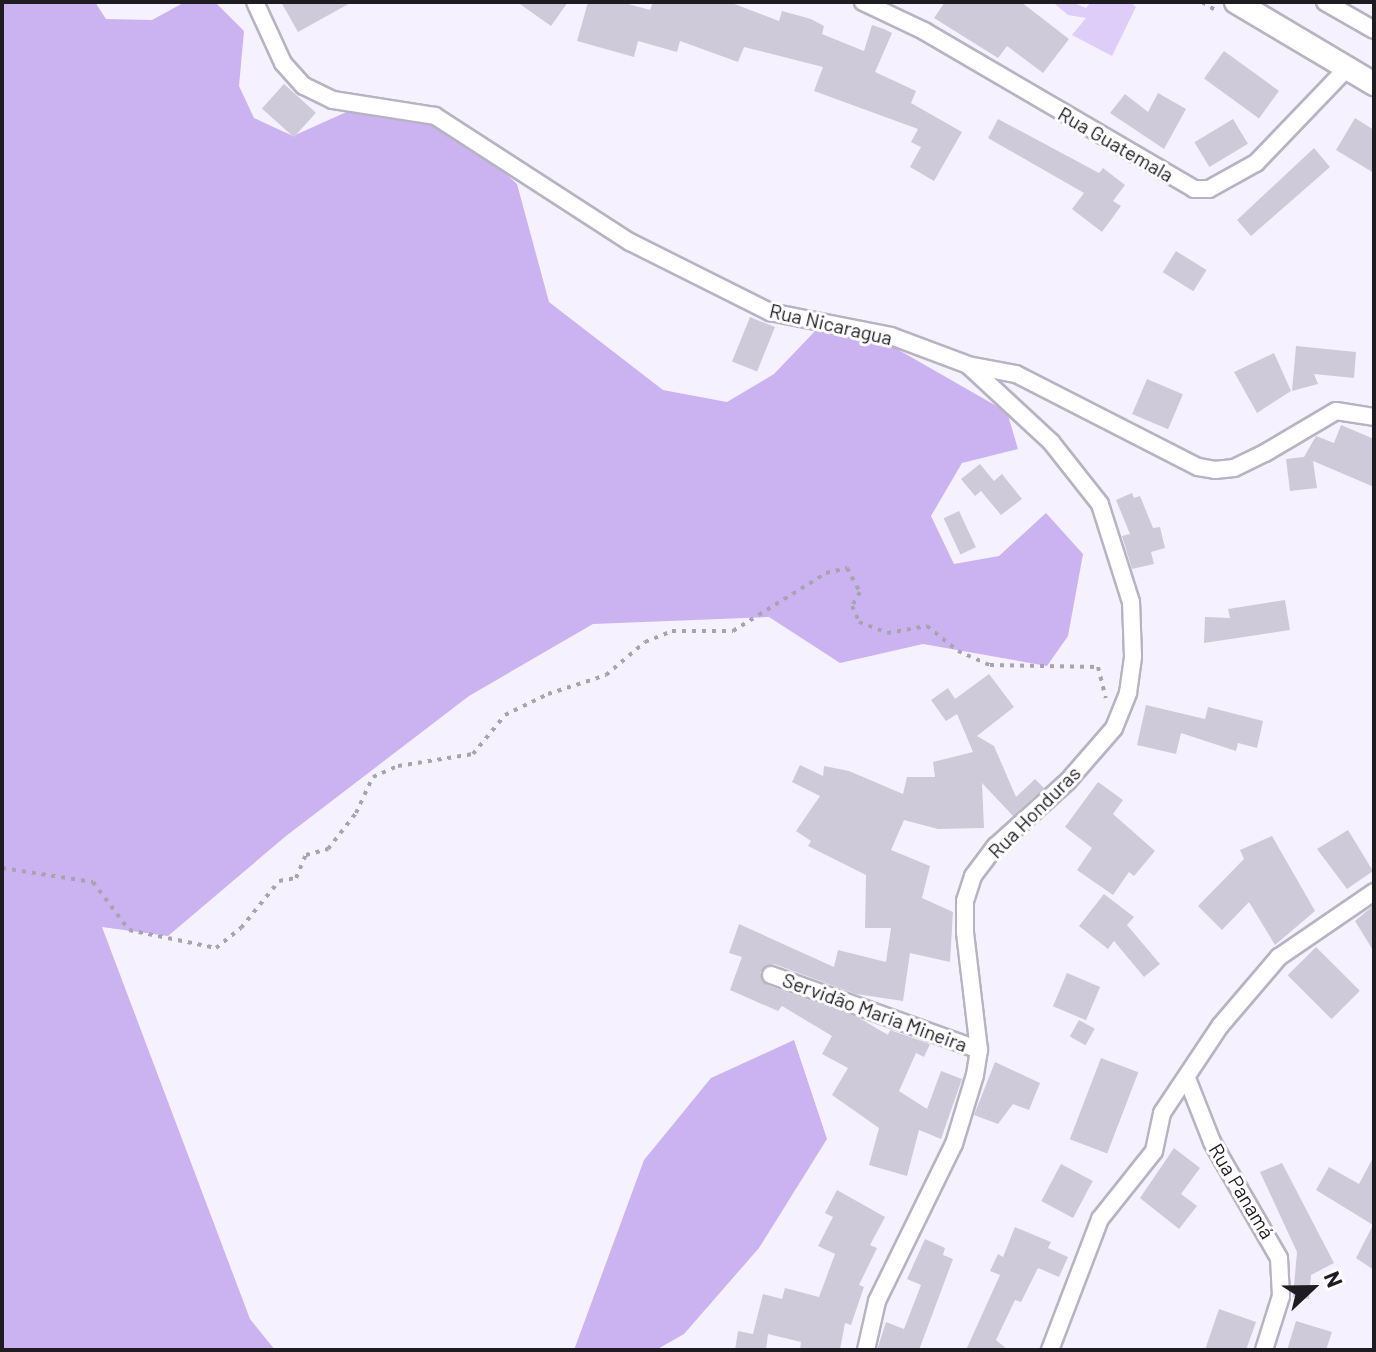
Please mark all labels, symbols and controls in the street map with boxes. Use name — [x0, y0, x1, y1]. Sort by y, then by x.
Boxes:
street label: Rua Guatemala — [1054, 101, 1178, 187]
street label: Rua Nicaragua — [767, 298, 895, 350]
street label: Rua Honduras — [983, 761, 1085, 863]
street label: Servidão Maria Mineira — [779, 967, 971, 1057]
street label: Rua Panamá — [1204, 1139, 1280, 1243]
north arrow — [1272, 1248, 1352, 1328]
text: N — [1319, 1267, 1349, 1291]

